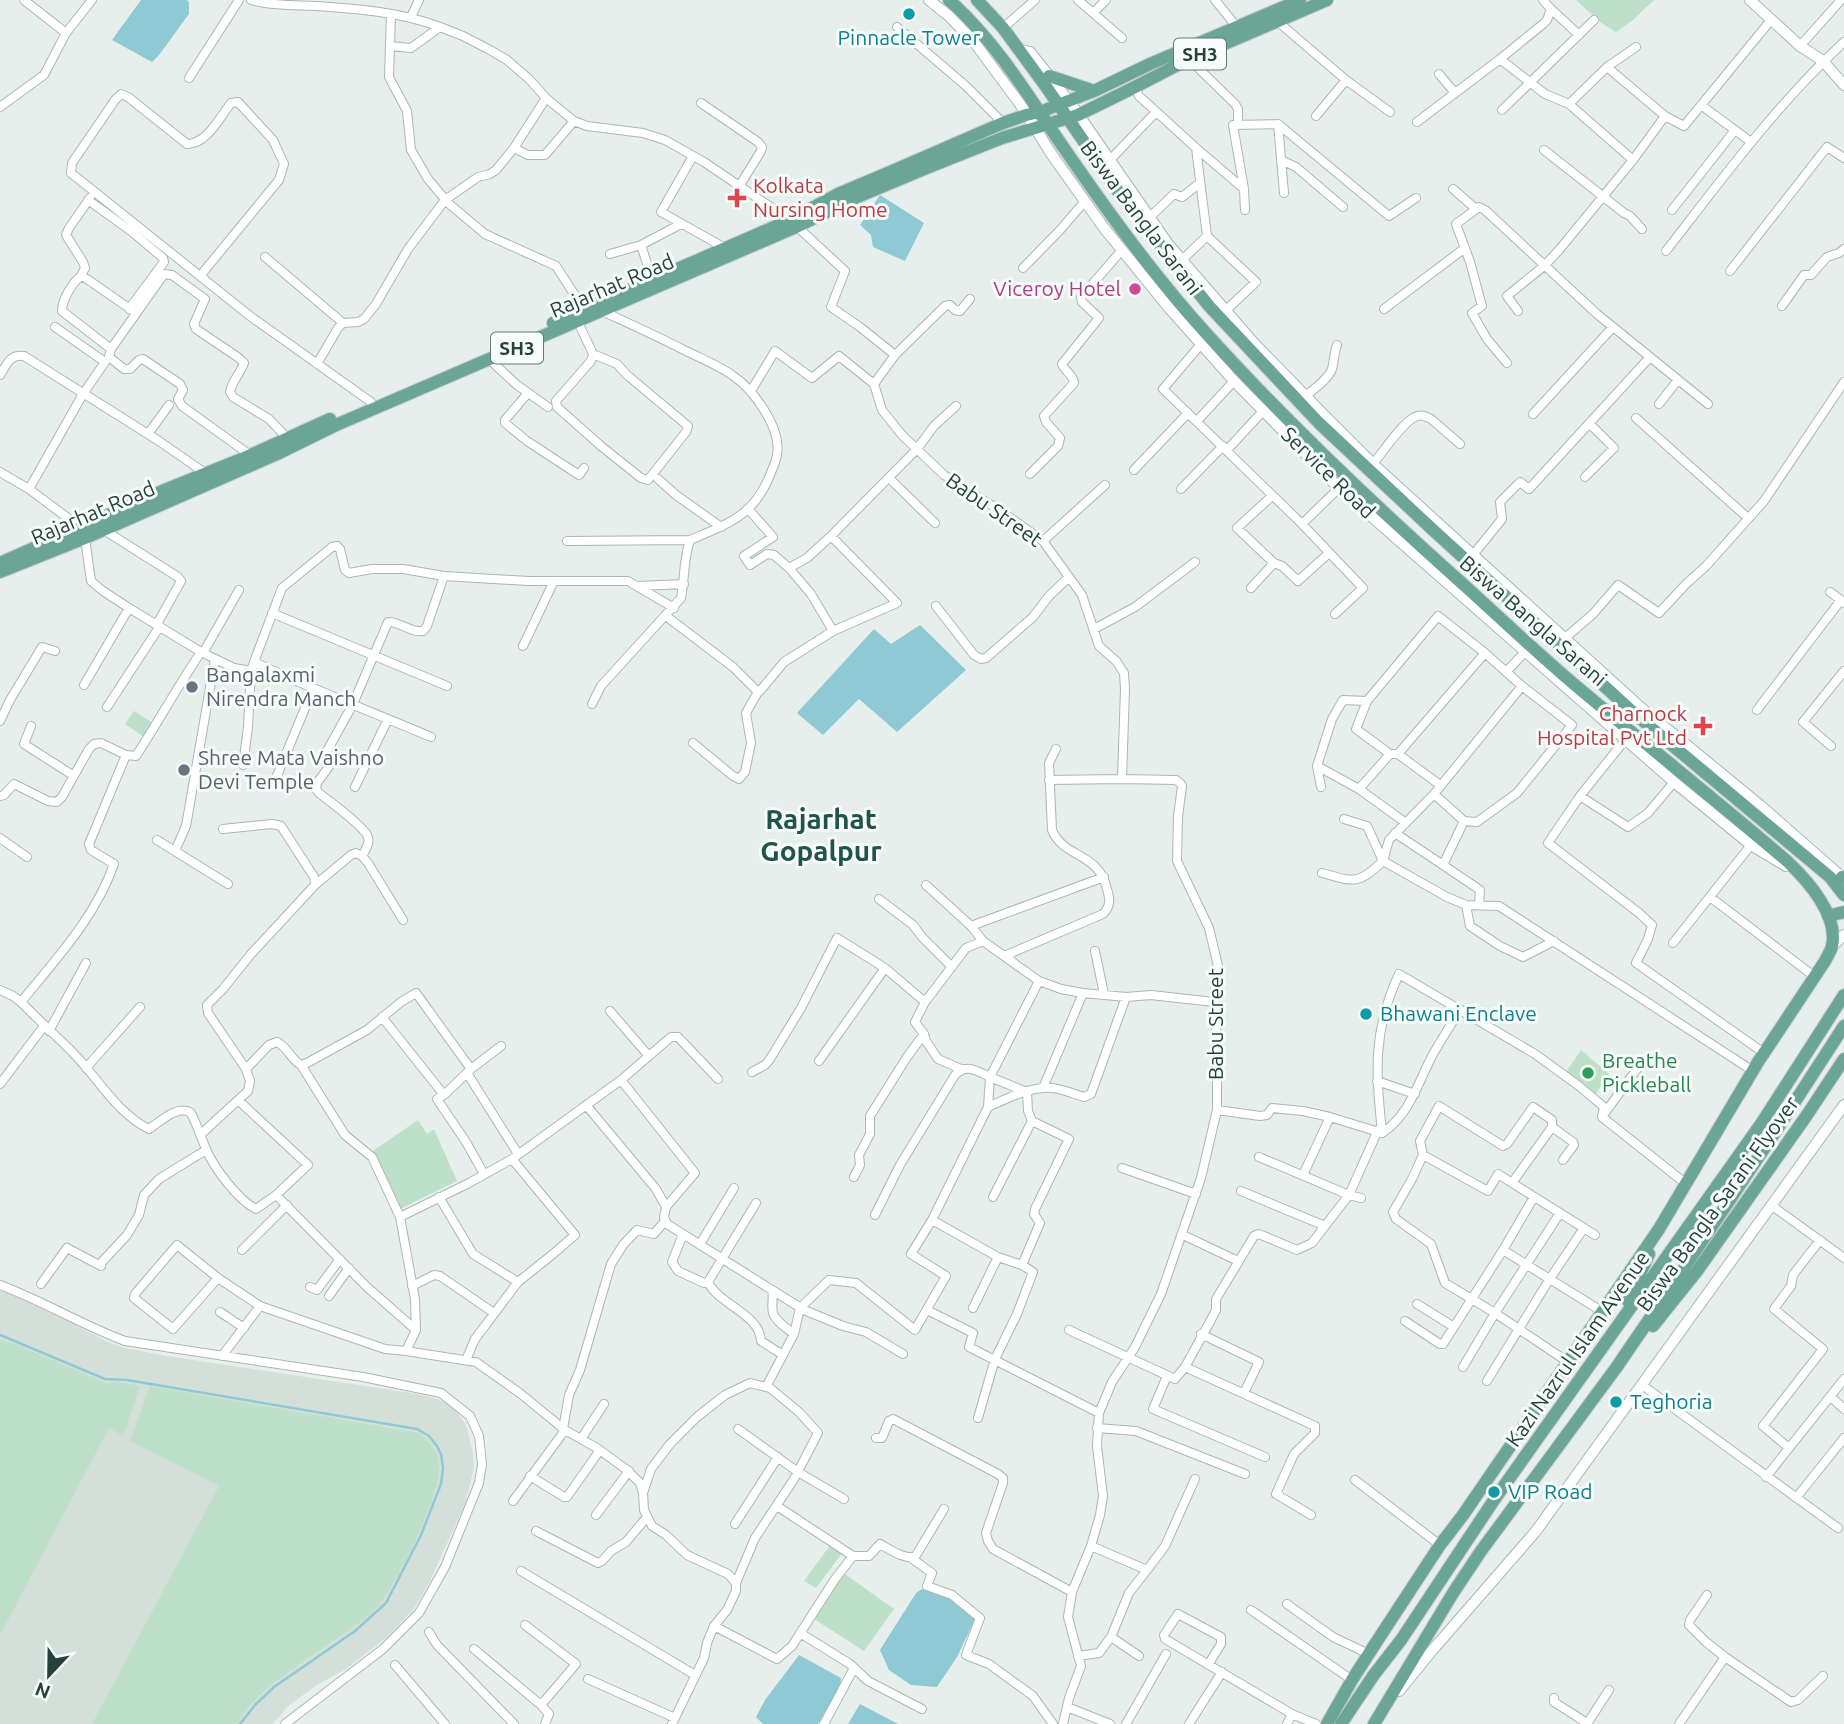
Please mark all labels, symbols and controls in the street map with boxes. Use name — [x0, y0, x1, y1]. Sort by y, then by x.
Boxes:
marker: Pinnacle Tower — [901, 6, 917, 22]
place label: Pinnacle Tower — [838, 25, 980, 49]
road number: SH3 — [1174, 38, 1226, 70]
street label: Biswa Bangla Sarani — [1076, 136, 1207, 299]
place label: Kolkata Nursing Home — [753, 173, 888, 221]
marker: Kolkata Nursing Home — [727, 188, 747, 208]
street label: Rajarhat Road — [546, 248, 677, 322]
place label: Viceroy Hotel — [993, 276, 1121, 300]
marker: Viceroy Hotel — [1127, 281, 1143, 297]
road number: SH3 — [491, 332, 543, 364]
street label: Service Road — [1277, 422, 1381, 523]
street label: Babu Street — [942, 467, 1047, 551]
street label: Rajarhat Road — [27, 475, 158, 549]
street label: Biswa Bangla Sarani — [1455, 550, 1612, 690]
place label: Bangalaxmi Nirendra Manch — [206, 662, 356, 710]
marker: Bangalaxmi Nirendra Manch — [184, 679, 200, 695]
place label: Charnock Hospital Pvt Ltd — [1537, 701, 1687, 749]
marker: Charnock Hospital Pvt Ltd — [1693, 716, 1713, 736]
place label: Shree Mata Vaishno Devi Temple — [198, 745, 384, 793]
marker: Shree Mata Vaishno Devi Temple — [176, 762, 192, 778]
district label: Rajarhat Gopalpur — [760, 803, 882, 866]
street label: Babu Street — [1203, 968, 1227, 1080]
place label: Bhawani Enclave — [1380, 1001, 1537, 1025]
marker: Bhawani Enclave — [1358, 1006, 1374, 1022]
place label: Breathe Pickleball — [1602, 1048, 1691, 1096]
marker: Breathe Pickleball — [1580, 1065, 1596, 1081]
street label: Biswa Bangla Sarani Flyover — [1631, 1091, 1803, 1316]
street label: Kazi Nazrul Islam Avenue — [1500, 1246, 1654, 1451]
place label: Teghoria — [1630, 1389, 1712, 1413]
marker: Teghoria — [1608, 1394, 1624, 1410]
place label: VIP Road — [1508, 1479, 1592, 1503]
marker: VIP Road — [1486, 1484, 1502, 1500]
north arrow — [14, 1640, 84, 1710]
text: N — [32, 1678, 53, 1704]

